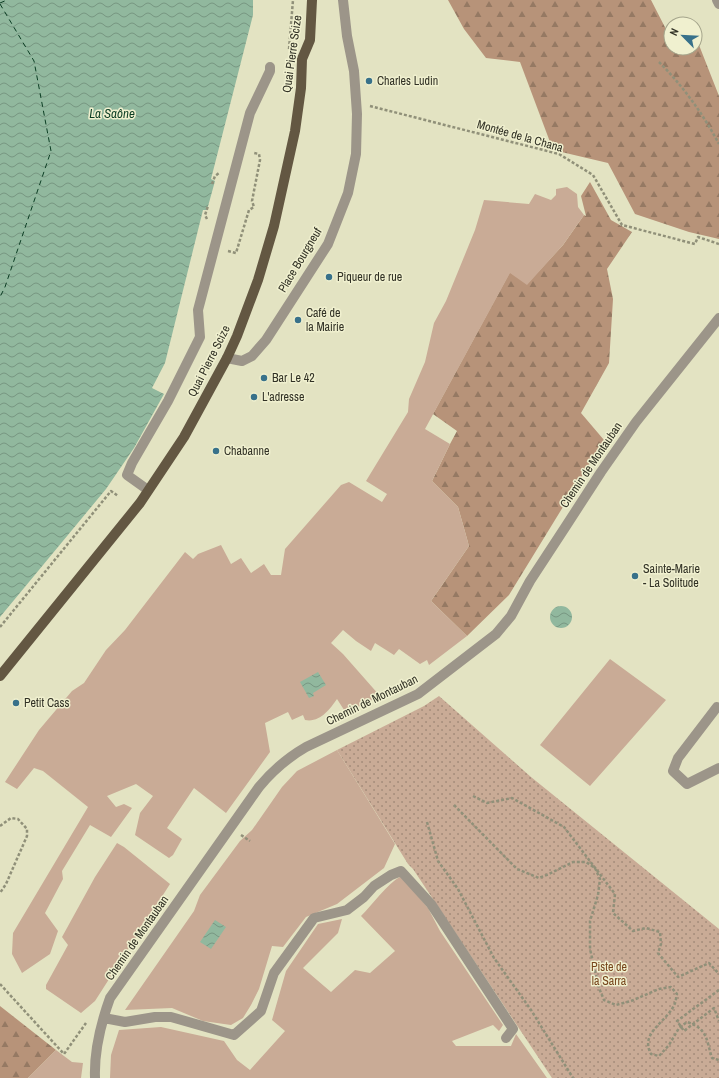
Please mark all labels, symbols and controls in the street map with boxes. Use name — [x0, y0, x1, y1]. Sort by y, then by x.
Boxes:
street label: Quai Pierre Scize — [279, 14, 305, 94]
north arrow — [663, 16, 703, 56]
text: N — [666, 26, 682, 38]
place label: Charles Ludin — [377, 73, 438, 89]
marker: Charles Ludin — [364, 76, 374, 86]
water label: La Saône — [89, 105, 135, 122]
street label: Montée de la Chana — [475, 116, 565, 156]
street label: Place Bourgneuf — [274, 224, 326, 295]
place label: Piqueur de rue — [337, 269, 402, 285]
marker: Piqueur de rue — [324, 272, 334, 282]
place label: Café de la Mairie — [306, 305, 344, 335]
marker: Café de la Mairie — [293, 315, 303, 325]
street label: Quai Pierre Scize — [184, 323, 234, 399]
place label: Bar Le 42 — [272, 370, 315, 386]
marker: Bar Le 42 — [259, 373, 269, 383]
place label: L'adresse — [262, 389, 304, 405]
marker: L'adresse — [249, 392, 259, 402]
street label: Chemin de Montauban — [556, 419, 626, 511]
place label: Chabanne — [224, 443, 269, 459]
marker: Chabanne — [211, 446, 221, 456]
place label: Sainte-Marie - La Solitude — [643, 561, 700, 591]
marker: Sainte-Marie - La Solitude — [630, 571, 640, 581]
street label: Chemin de Montauban — [324, 671, 420, 729]
place label: Petit Cass — [24, 695, 69, 711]
marker: Petit Cass — [11, 698, 21, 708]
street label: Chemin de Montauban — [102, 892, 172, 984]
park label: Piste de la Sarra — [591, 959, 627, 989]

